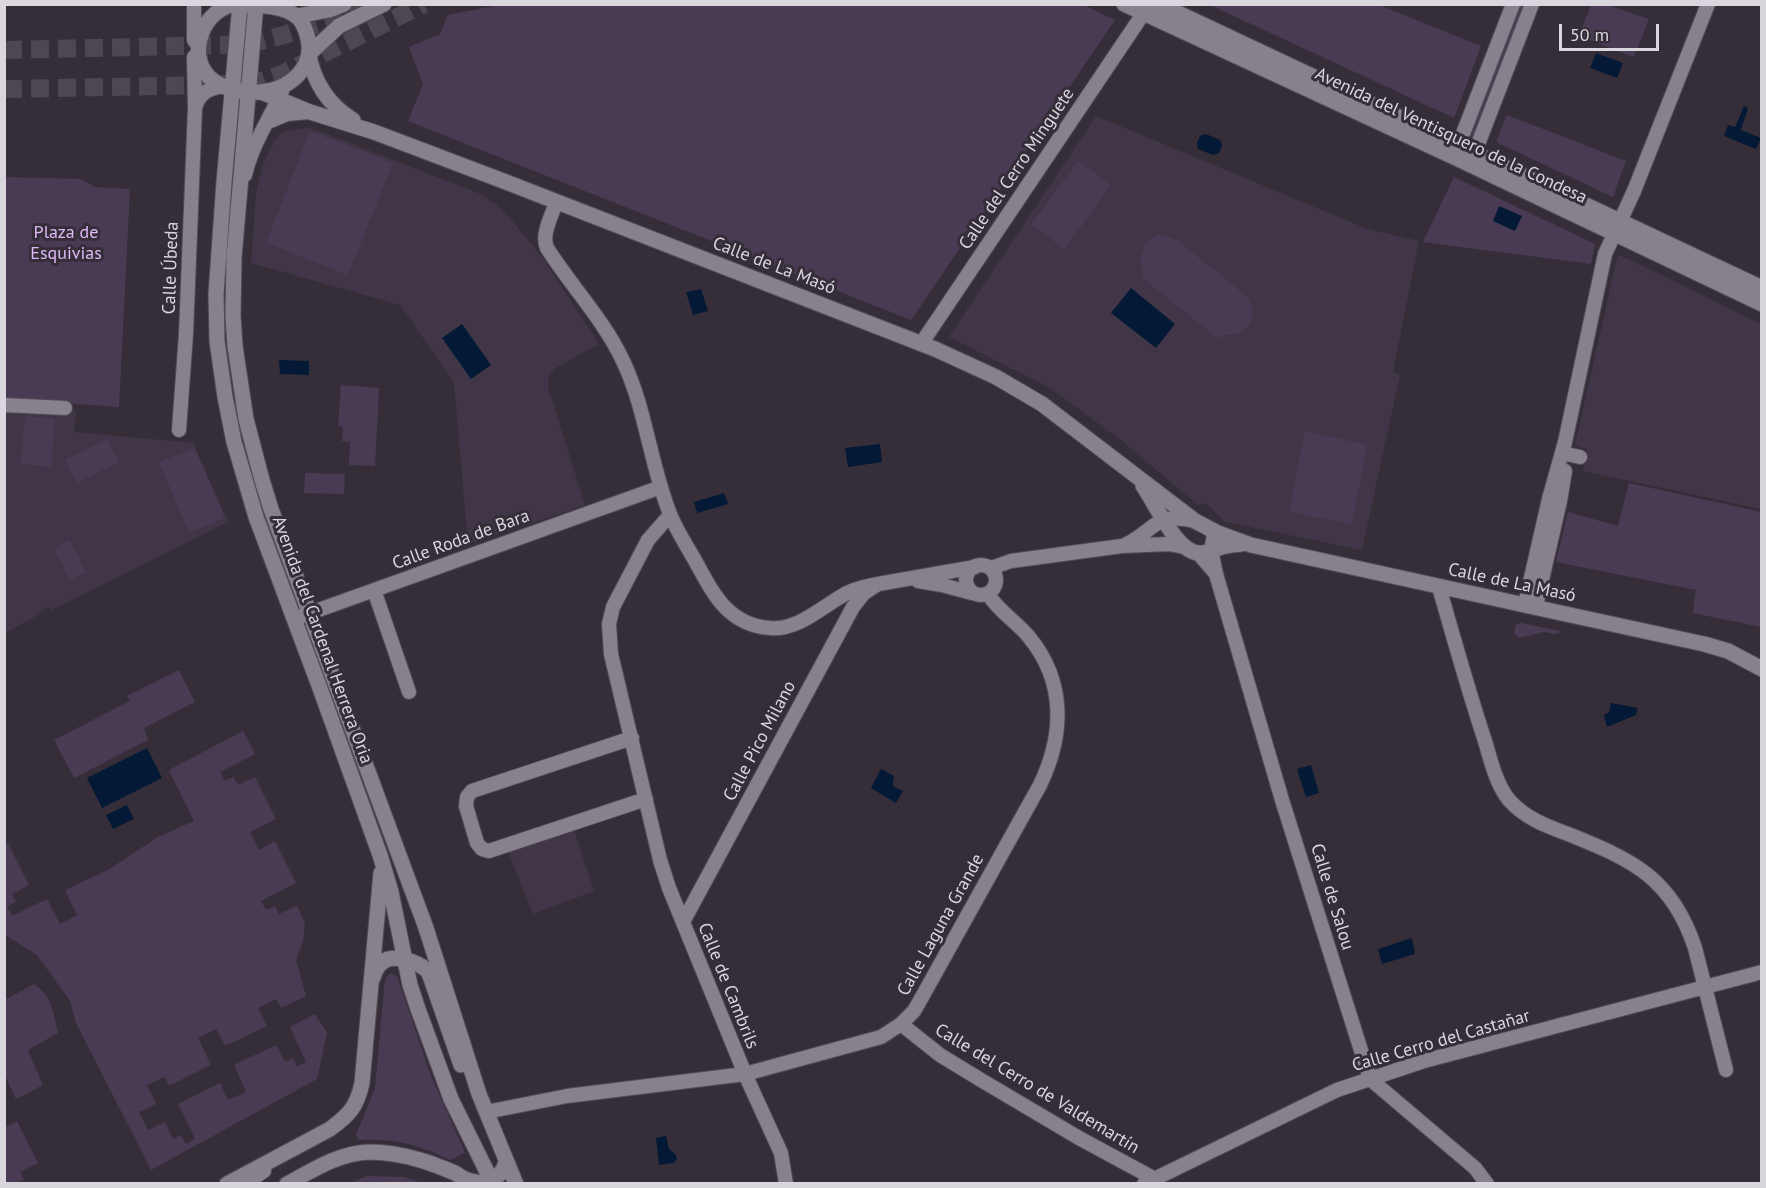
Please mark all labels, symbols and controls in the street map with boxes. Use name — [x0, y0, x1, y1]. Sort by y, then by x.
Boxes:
scale bar — [1562, 12, 1662, 50]
text: 50 m — [1570, 23, 1609, 46]
street label: Avenida del Ventisquero de la Condesa — [1312, 63, 1590, 209]
street label: Calle del Cerro Minguete — [955, 84, 1079, 254]
street label: Calle Úbeda — [159, 221, 183, 315]
park label: Plaza de Esquivias — [30, 222, 102, 264]
street label: Calle de La Masó — [709, 233, 839, 299]
street label: Calle Roda de Bara — [389, 505, 533, 575]
street label: Avenida del Cardenal Herrera Oria — [267, 513, 377, 767]
street label: Calle de La Masó — [1446, 559, 1578, 607]
street label: Calle Pico Milano — [719, 677, 801, 805]
street label: Calle de Salou — [1306, 841, 1358, 953]
street label: Calle Laguna Grande — [893, 850, 989, 1000]
street label: Calle de Cambrils — [693, 920, 763, 1052]
street label: Calle Cerro del Castañar — [1350, 1005, 1532, 1077]
street label: Calle del Cerro de Valdemartín — [931, 1019, 1143, 1159]

